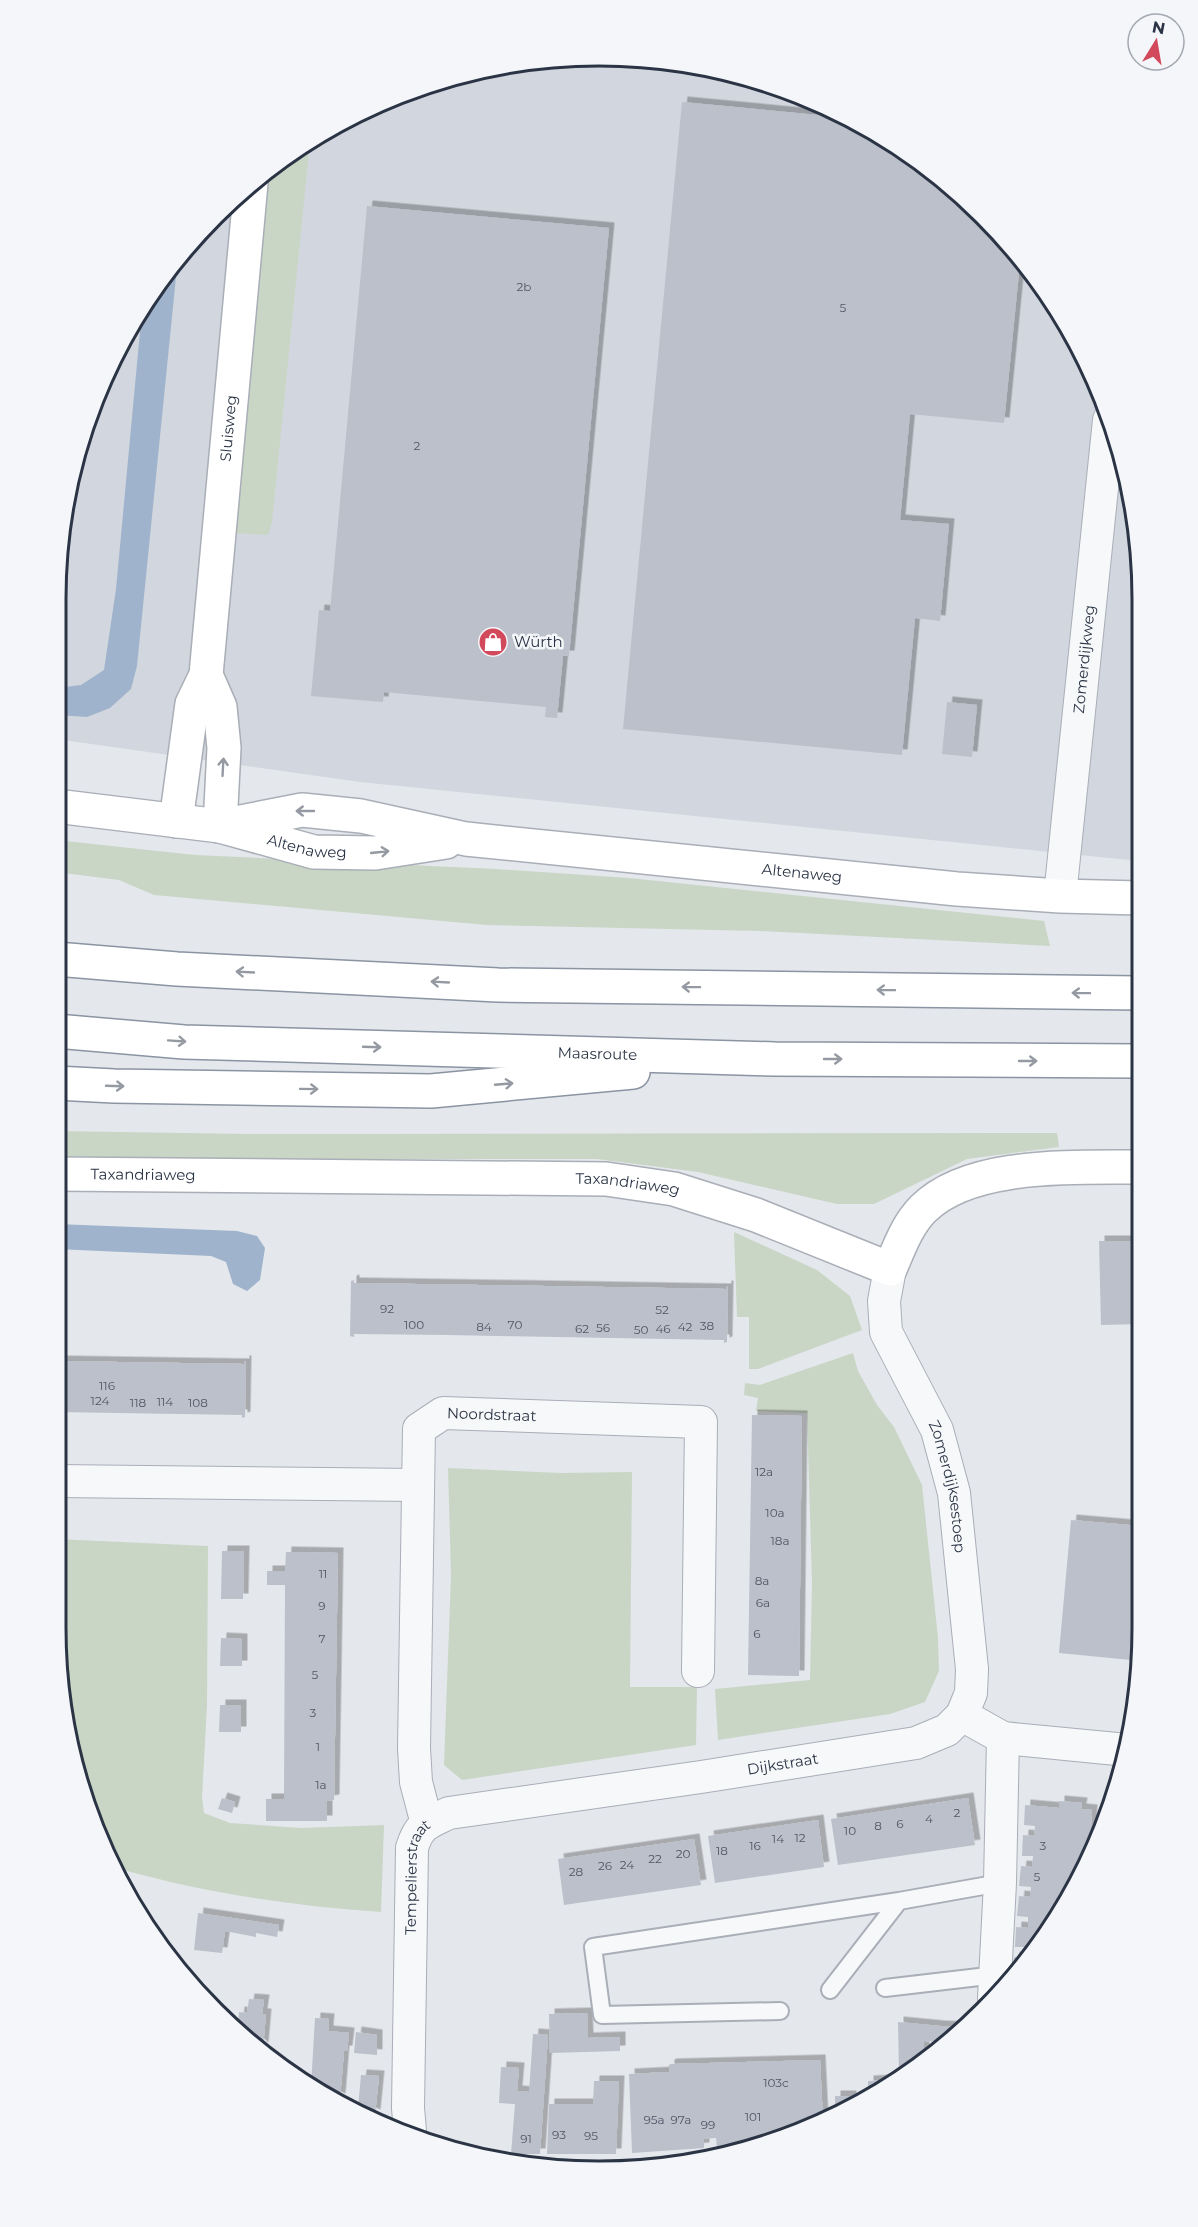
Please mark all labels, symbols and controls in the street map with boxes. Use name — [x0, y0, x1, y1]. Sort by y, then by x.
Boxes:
north arrow — [1126, 12, 1186, 72]
text: N — [1151, 17, 1167, 38]
house number: 2b — [517, 279, 531, 294]
house number: 5 — [840, 300, 847, 315]
street label: Sluisweg — [216, 394, 241, 462]
house number: 2 — [414, 438, 421, 453]
street label: Zomerdijkweg — [1069, 604, 1099, 714]
shop icon: Würth — [477, 626, 509, 658]
place label: Würth — [514, 632, 563, 651]
one-way arrow — [218, 758, 229, 778]
one-way arrow — [296, 805, 316, 817]
street label: Altenaweg — [265, 830, 347, 862]
one-way arrow — [370, 846, 389, 857]
street label: Altenaweg — [761, 859, 843, 886]
one-way arrow — [235, 967, 255, 978]
one-way arrow — [430, 976, 450, 987]
one-way arrow — [681, 982, 701, 993]
one-way arrow — [876, 984, 896, 996]
one-way arrow — [1071, 987, 1091, 999]
one-way arrow — [167, 1036, 187, 1047]
one-way arrow — [362, 1041, 382, 1053]
street label: Maasroute — [557, 1043, 637, 1064]
one-way arrow — [823, 1053, 843, 1065]
one-way arrow — [1018, 1055, 1038, 1066]
one-way arrow — [494, 1078, 514, 1089]
one-way arrow — [104, 1080, 124, 1092]
one-way arrow — [299, 1083, 319, 1095]
street label: Taxandriaweg — [90, 1164, 196, 1184]
street label: Taxandriaweg — [575, 1169, 683, 1199]
house number: 92 — [380, 1301, 394, 1316]
house number: 52 — [655, 1302, 669, 1317]
house number: 100 — [404, 1317, 424, 1332]
house number: 70 — [508, 1317, 522, 1332]
house number: 38 — [700, 1318, 715, 1333]
house number: 84 — [476, 1319, 492, 1334]
house number: 42 — [678, 1319, 693, 1334]
house number: 56 — [596, 1320, 610, 1335]
house number: 62 — [575, 1321, 589, 1336]
house number: 46 — [655, 1321, 671, 1336]
house number: 50 — [634, 1322, 648, 1337]
house number: 116 — [99, 1378, 115, 1393]
house number: 124 — [91, 1393, 109, 1408]
house number: 114 — [157, 1394, 173, 1409]
house number: 118 — [130, 1395, 147, 1410]
house number: 108 — [188, 1395, 208, 1410]
street label: Noordstraat — [446, 1403, 537, 1425]
street label: Zomerdijksestoep — [925, 1417, 970, 1554]
house number: 12a — [755, 1464, 773, 1479]
house number: 10a — [765, 1505, 785, 1520]
house number: 18a — [770, 1533, 790, 1548]
house number: 11 — [319, 1566, 327, 1581]
house number: 8a — [755, 1573, 769, 1588]
house number: 6a — [756, 1595, 770, 1610]
house number: 9 — [318, 1598, 326, 1613]
house number: 6 — [753, 1626, 761, 1641]
house number: 7 — [318, 1631, 326, 1646]
house number: 5 — [312, 1667, 319, 1682]
house number: 3 — [310, 1705, 317, 1720]
house number: 1 — [316, 1739, 320, 1754]
street label: Dijkstraat — [746, 1749, 820, 1779]
house number: 1a — [315, 1777, 327, 1792]
house number: 2 — [954, 1805, 961, 1820]
house number: 4 — [925, 1811, 933, 1826]
street label: Tempelierstraat — [401, 1815, 434, 1935]
house number: 6 — [896, 1816, 904, 1831]
house number: 8 — [874, 1818, 882, 1833]
house number: 10 — [844, 1823, 856, 1838]
house number: 12 — [794, 1830, 806, 1845]
house number: 14 — [772, 1831, 784, 1846]
house number: 16 — [749, 1838, 761, 1853]
house number: 3 — [1040, 1838, 1047, 1853]
house number: 18 — [716, 1843, 728, 1858]
house number: 20 — [676, 1846, 690, 1861]
house number: 22 — [648, 1851, 662, 1866]
house number: 24 — [620, 1857, 634, 1872]
house number: 26 — [598, 1858, 612, 1873]
house number: 28 — [569, 1864, 584, 1879]
house number: 5 — [1034, 1869, 1041, 1884]
house number: 103c — [763, 2075, 789, 2090]
house number: 101 — [745, 2109, 761, 2124]
house number: 95a — [643, 2112, 665, 2127]
house number: 97a — [671, 2112, 691, 2127]
house number: 99 — [701, 2117, 715, 2132]
house number: 93 — [552, 2127, 566, 2142]
house number: 95 — [584, 2128, 598, 2143]
house number: 91 — [520, 2131, 532, 2146]

